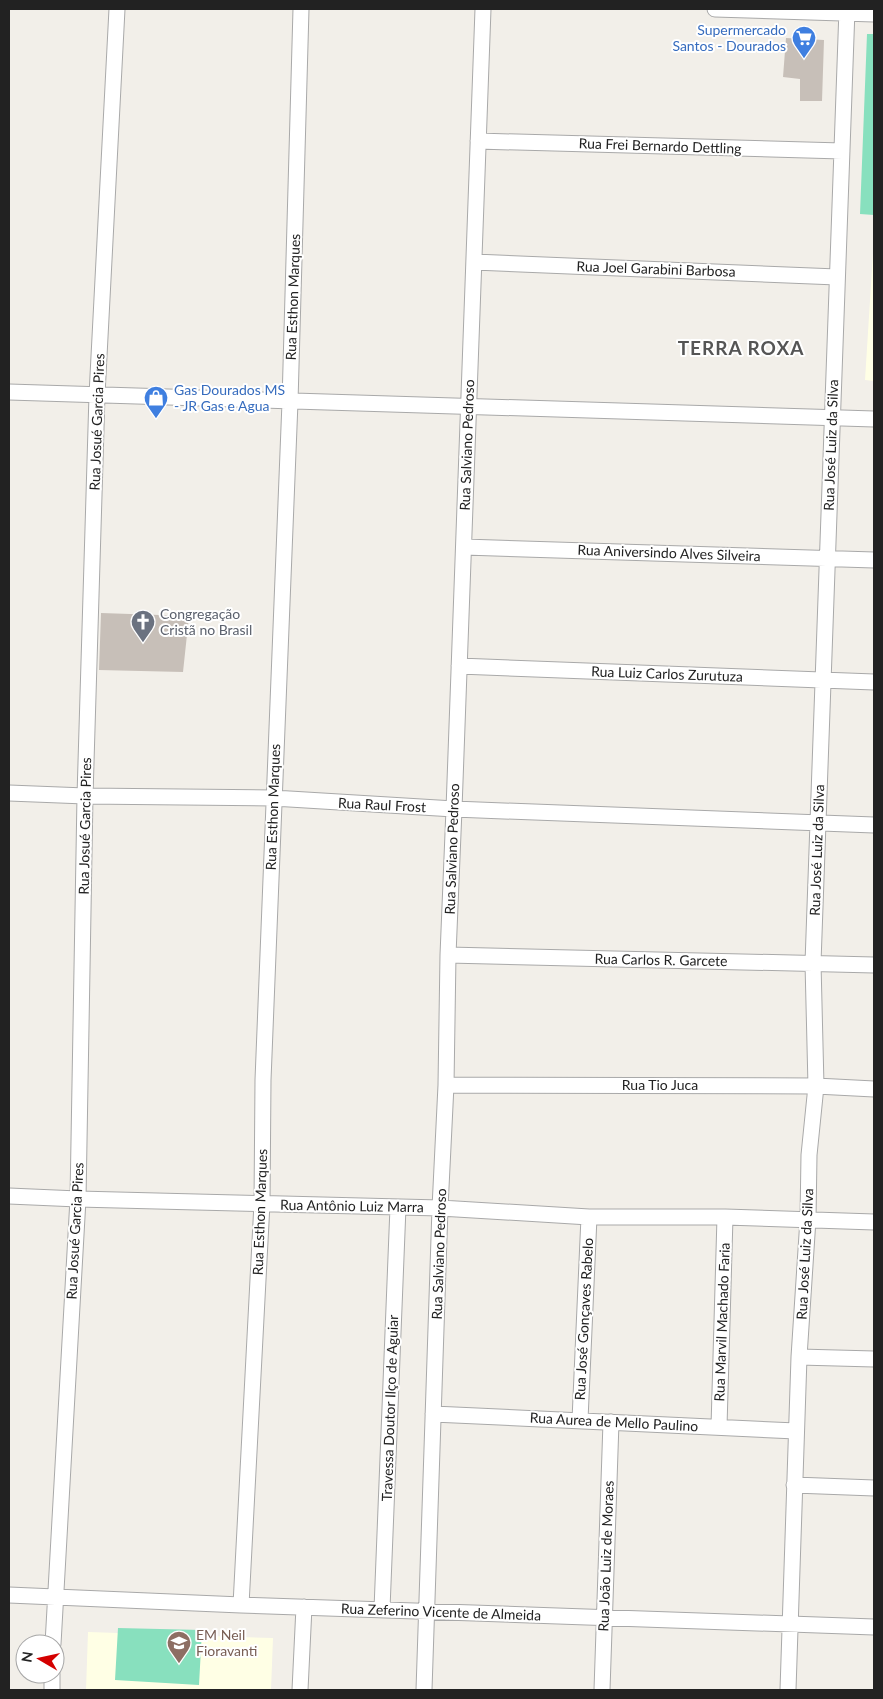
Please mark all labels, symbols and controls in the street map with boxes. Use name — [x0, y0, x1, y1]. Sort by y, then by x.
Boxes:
place label: Supermercado Santos - Dourados — [672, 21, 786, 54]
supermarket icon: Supermercado Santos - Dourados — [791, 25, 817, 59]
street label: Rua Frei Bernardo Dettling — [578, 134, 742, 157]
street label: Rua Esthon Marques — [282, 233, 303, 361]
street label: Rua Joel Garabini Barbosa — [576, 257, 736, 280]
district label: TERRA ROXA — [678, 336, 804, 359]
street label: Rua Josué Garcia Pires — [86, 353, 107, 491]
street label: Rua Salviano Pedroso — [456, 379, 477, 511]
street label: Rua José Luiz da Silva — [820, 379, 841, 511]
place label: Gas Dourados MS - JR Gas e Agua — [174, 381, 285, 414]
shop icon: Gas Dourados MS - JR Gas e Agua — [143, 385, 169, 419]
street label: Rua Aniversindo Alves Silveira — [577, 541, 761, 564]
place label: Congregação Cristã no Brasil — [160, 605, 252, 638]
church icon: Congregação Cristã no Brasil — [130, 609, 156, 643]
street label: Rua Luiz Carlos Zurutuza — [591, 662, 743, 685]
street label: Rua Esthon Marques — [262, 743, 283, 871]
street label: Rua Josué Garcia Pires — [75, 757, 94, 895]
street label: Rua Salviano Pedroso — [441, 783, 462, 915]
street label: Rua José Luiz da Silva — [806, 784, 827, 916]
street label: Rua Raul Frost — [337, 794, 427, 815]
street label: Rua Carlos R. Garcete — [594, 950, 728, 969]
street label: Rua Tio Juca — [622, 1076, 698, 1093]
street label: Rua Esthon Marques — [249, 1148, 270, 1276]
street label: Rua Josué Garcia Pires — [62, 1162, 87, 1300]
street label: Rua Salviano Pedroso — [428, 1188, 449, 1320]
street label: Rua José Luiz da Silva — [793, 1188, 816, 1320]
street label: Rua Antônio Luiz Marra — [280, 1196, 424, 1215]
street label: Rua José Gonçaves Rabelo — [571, 1237, 596, 1401]
street label: Rua Marvil Machado Faria — [710, 1242, 733, 1402]
street label: Travessa Doutor Ilço de Aguiar — [378, 1314, 401, 1502]
street label: Rua Aurea de Mello Paulino — [529, 1409, 699, 1434]
street label: Rua João Luiz de Moraes — [594, 1480, 617, 1632]
street label: Rua Zeferino Vicente de Almeida — [341, 1600, 541, 1623]
place label: EM Neil Fioravanti — [196, 1626, 257, 1659]
school or university icon: EM Neil Fioravanti — [166, 1630, 192, 1664]
north arrow — [15, 1634, 65, 1684]
text: N — [17, 1650, 36, 1664]

